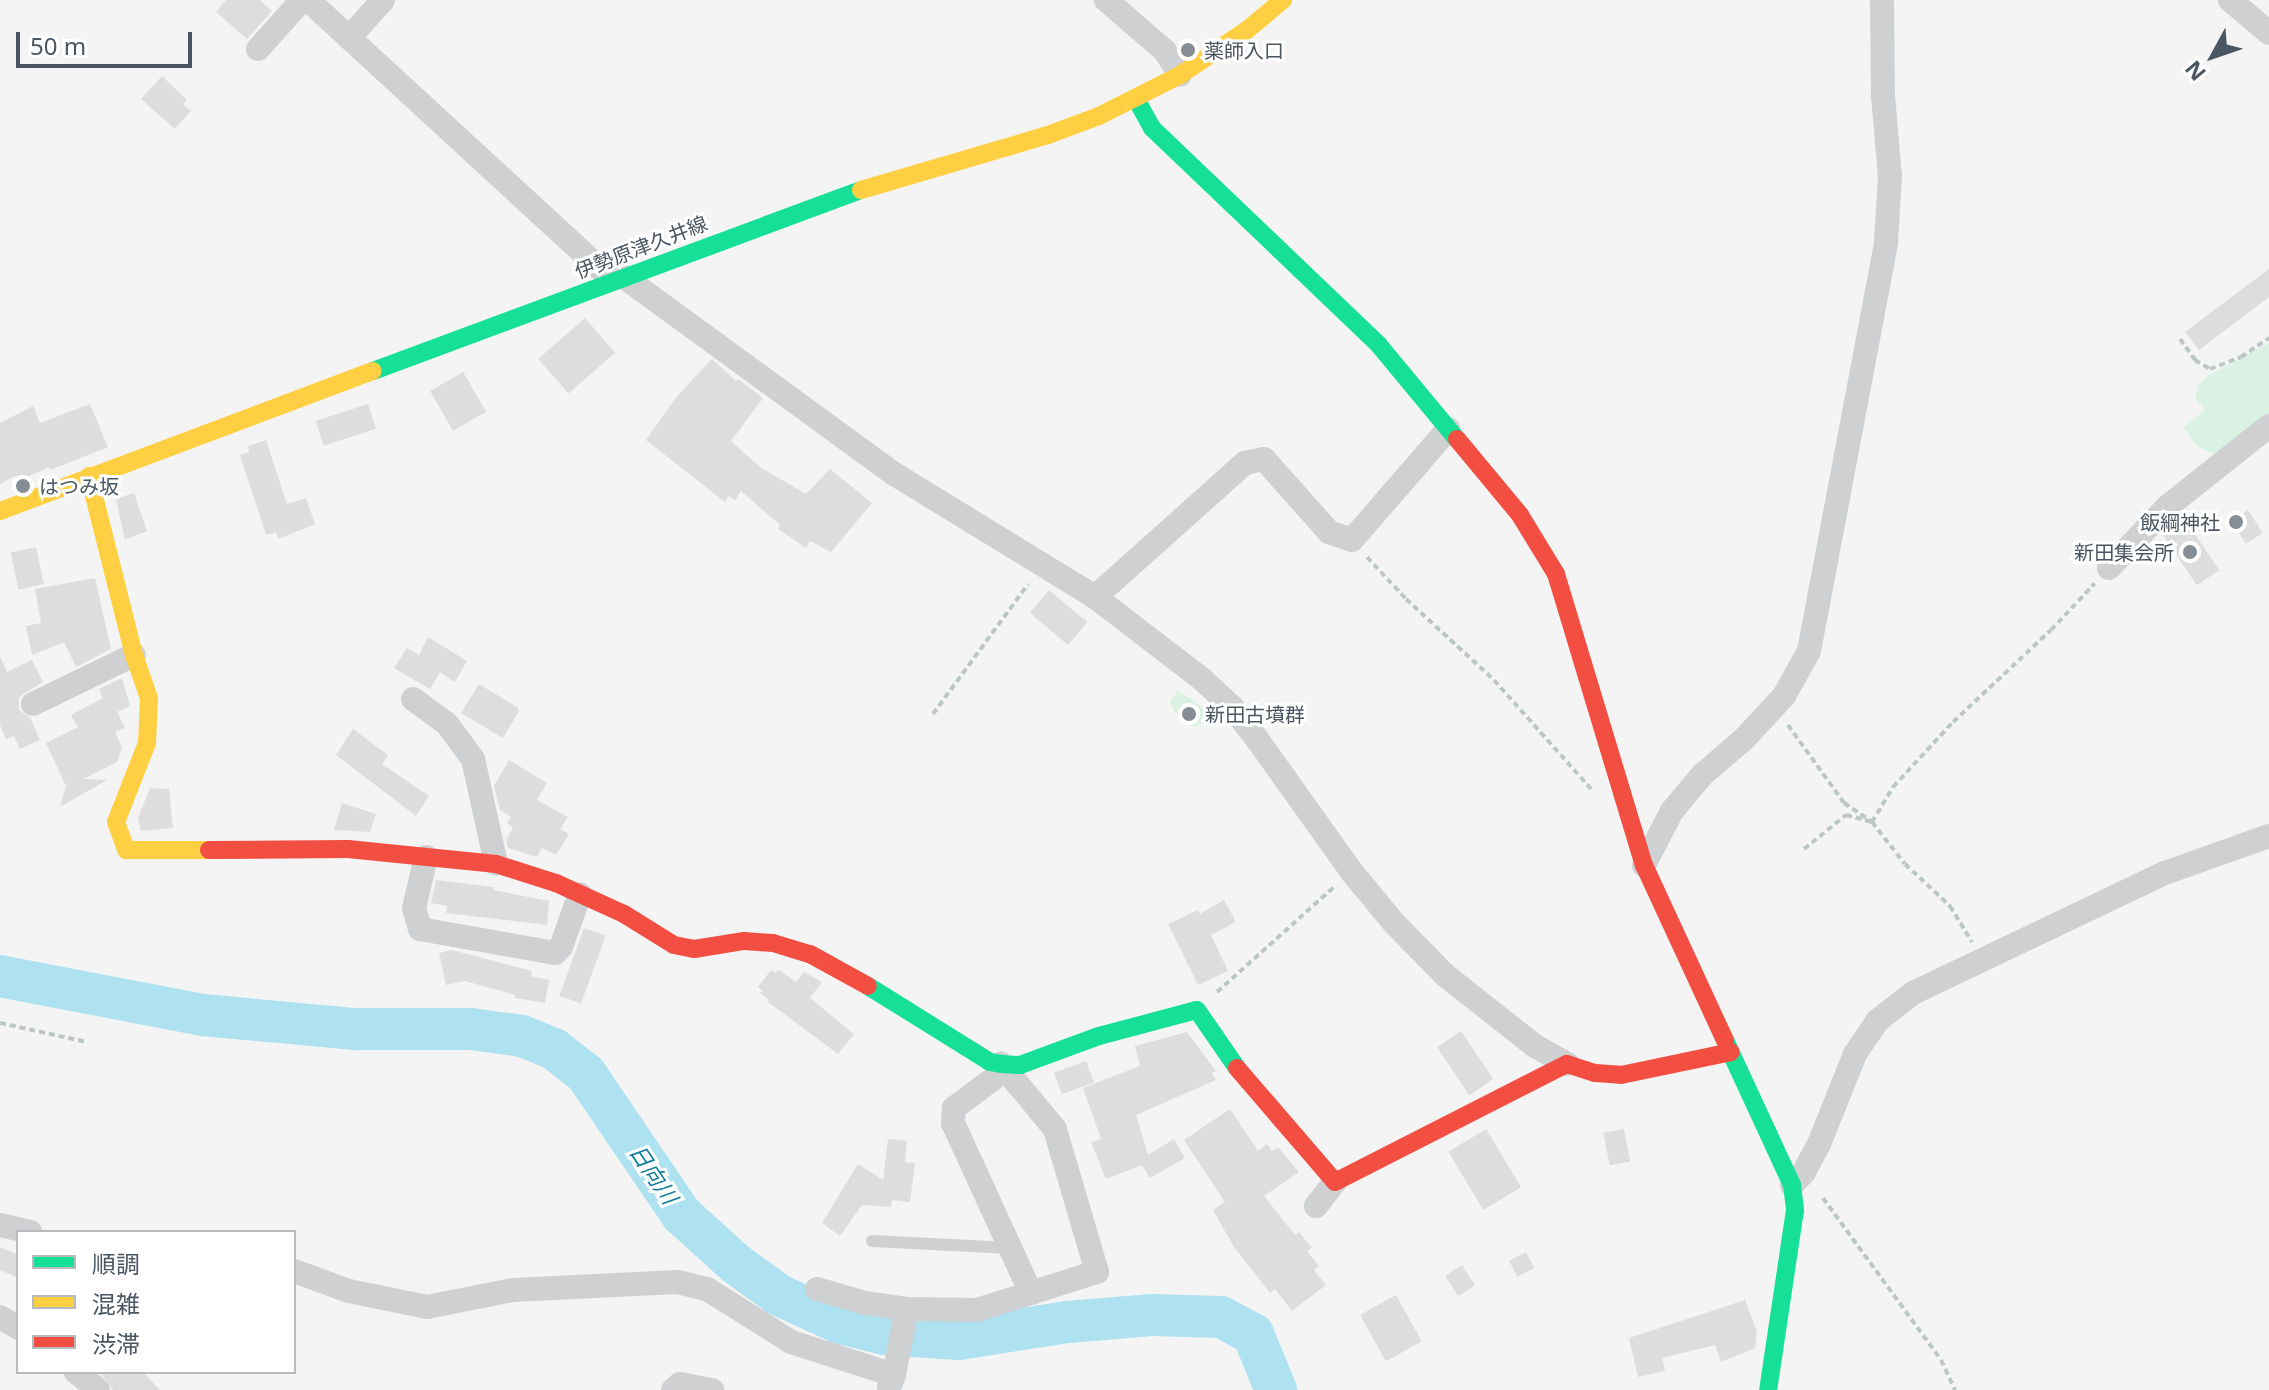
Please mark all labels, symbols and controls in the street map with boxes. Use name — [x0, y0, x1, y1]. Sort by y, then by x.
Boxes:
scale bar — [20, 16, 196, 66]
north arrow — [2173, 16, 2253, 96]
text: 50 m — [30, 29, 86, 62]
place label: 薬師入口 — [1204, 38, 1284, 62]
marker: 薬師入口 — [1179, 41, 1197, 59]
text: N — [2177, 55, 2212, 88]
street label: 伊勢原津久井線 — [571, 211, 711, 283]
place label: はつみ坂 — [39, 474, 119, 498]
marker: はつみ坂 — [14, 477, 32, 495]
place label: 飯綱神社 — [2140, 510, 2220, 534]
marker: 飯綱神社 — [2227, 513, 2245, 531]
place label: 新田集会所 — [2074, 540, 2174, 564]
marker: 新田集会所 — [2181, 543, 2199, 561]
place label: 新田古墳群 — [1205, 702, 1305, 726]
marker: 新田古墳群 — [1180, 705, 1198, 723]
water label: 日向川 — [625, 1139, 683, 1209]
legend — [16, 1230, 296, 1374]
text: 順調 — [92, 1247, 140, 1280]
text: 混雑 — [92, 1287, 140, 1320]
text: 渋滞 — [92, 1327, 140, 1360]

